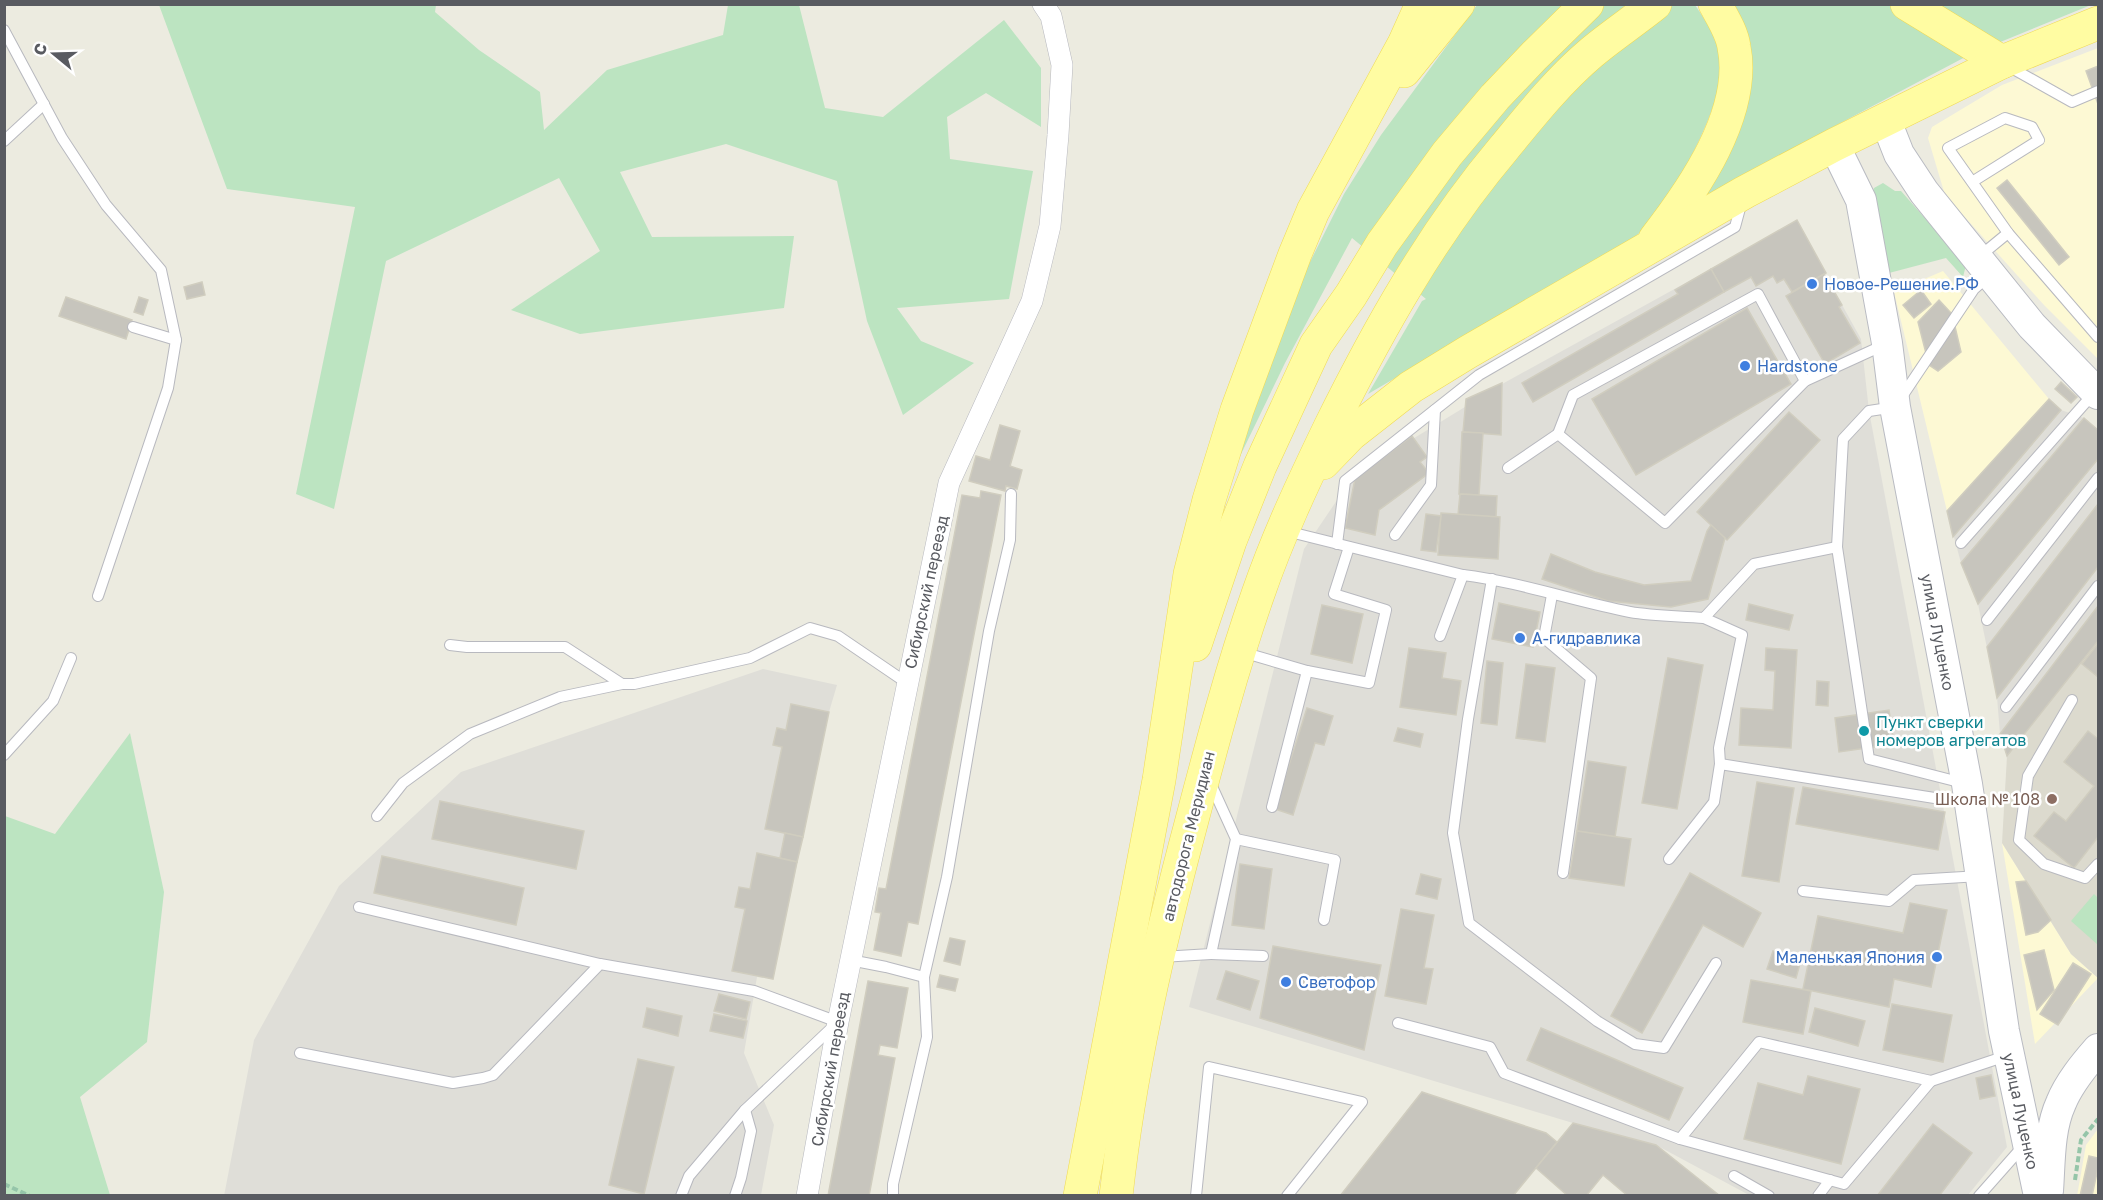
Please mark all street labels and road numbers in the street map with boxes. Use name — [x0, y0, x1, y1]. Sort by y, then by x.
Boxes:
street label: Сибирский переезд — [900, 513, 952, 671]
street label: улица Луценко — [1917, 572, 1959, 692]
street label: автодорога Меридиан — [1157, 749, 1219, 923]
street label: Сибирский переезд — [807, 990, 853, 1148]
street label: улица Луценко — [1999, 1051, 2043, 1171]

